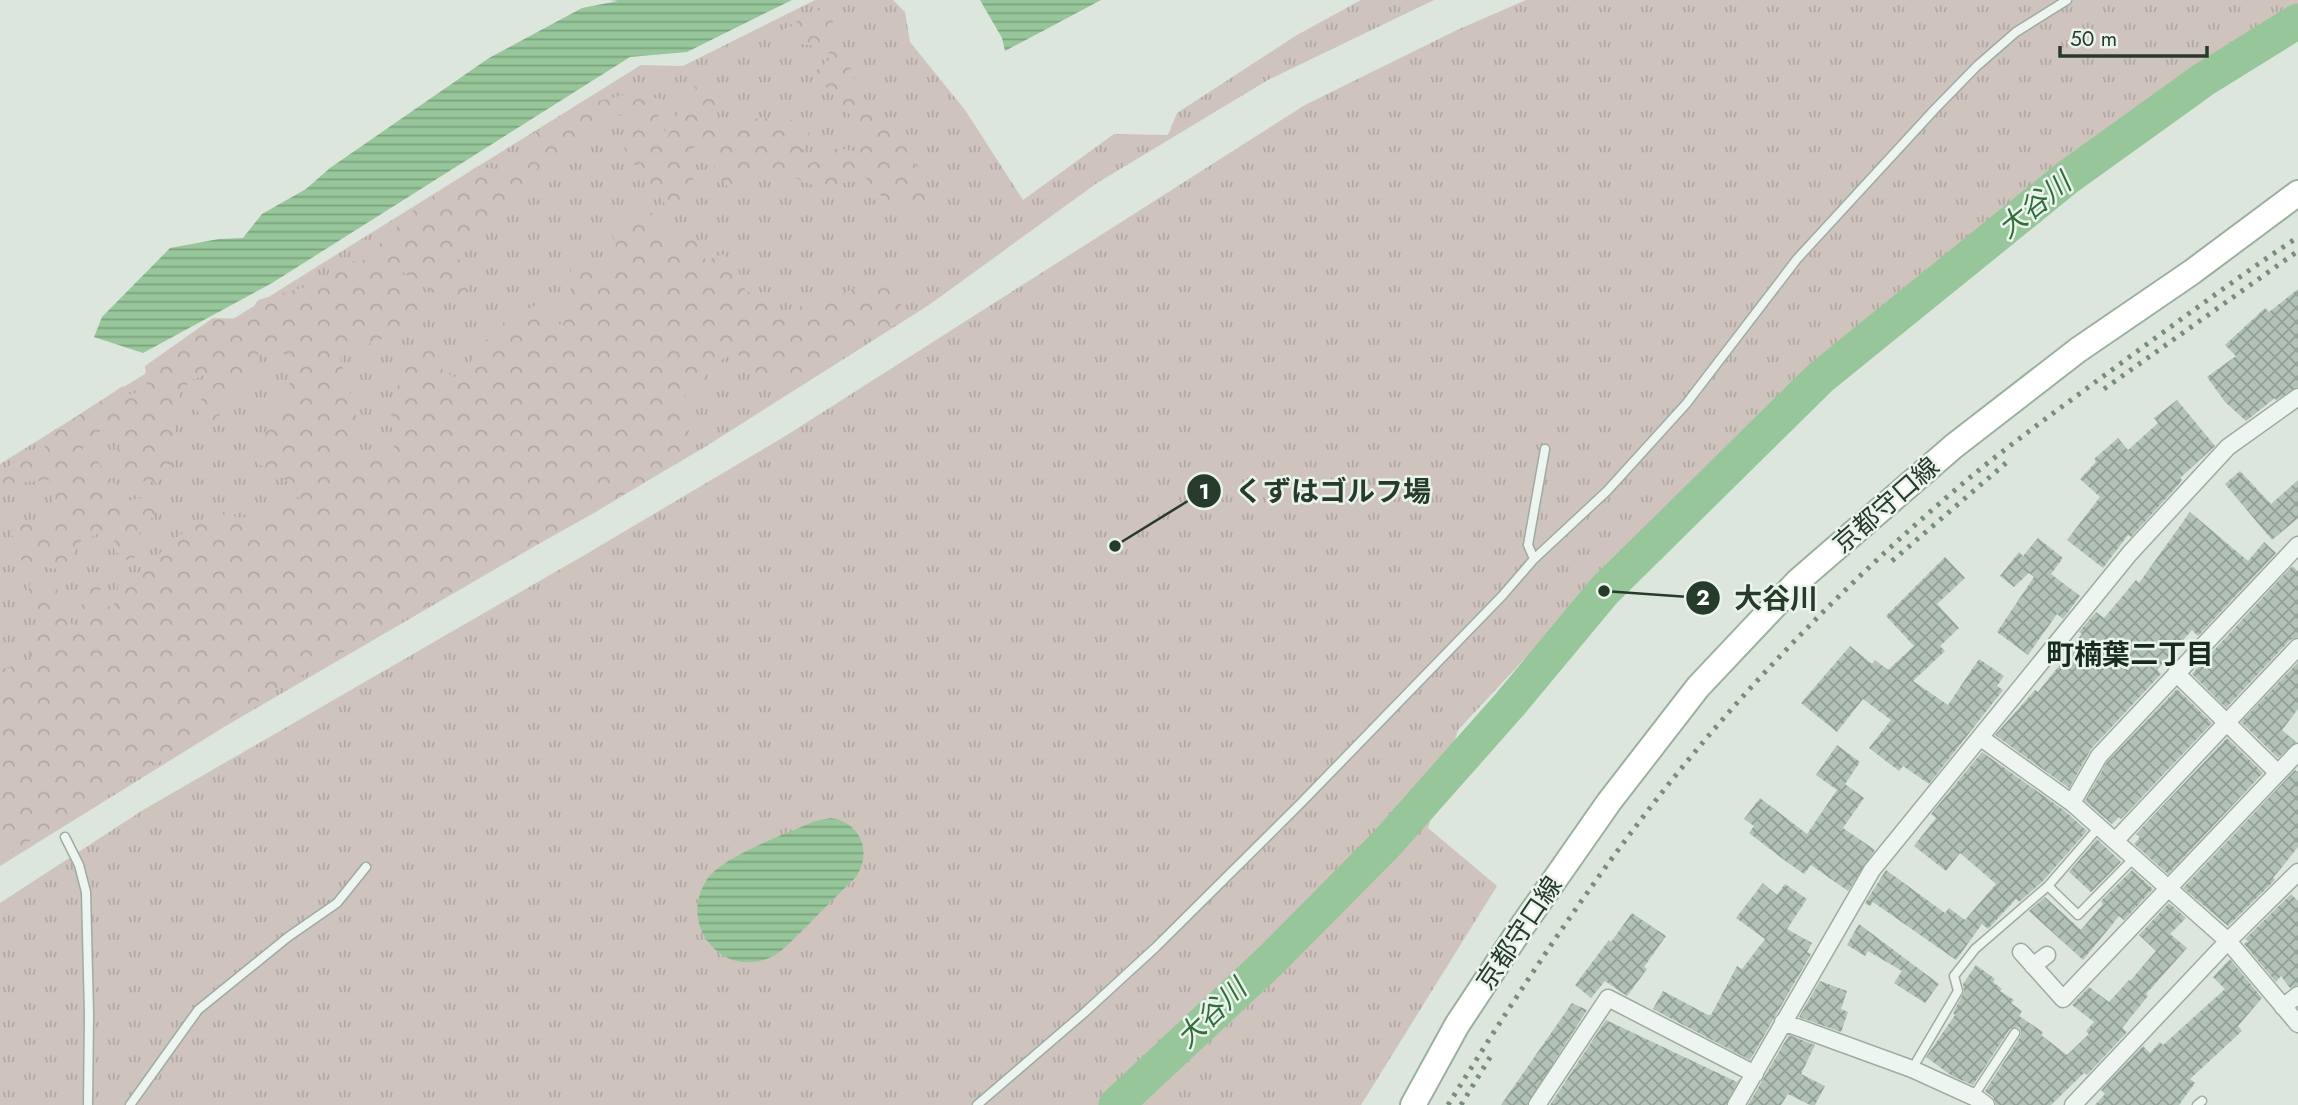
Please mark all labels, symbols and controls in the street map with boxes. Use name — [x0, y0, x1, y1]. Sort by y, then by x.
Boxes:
scale bar — [2060, 14, 2207, 58]
text: 50 m — [2070, 24, 2117, 54]
water label: 大谷川 — [1989, 161, 2082, 248]
street label: 京都守口線 — [1824, 448, 1948, 562]
callout: くずはゴルフ場 — [1186, 467, 1445, 516]
text: くずはゴルフ場 — [1235, 471, 1431, 512]
text: 1 — [1199, 477, 1209, 507]
callout: 大谷川 — [1685, 573, 1832, 622]
text: 大谷川 — [1734, 578, 1818, 619]
text: 2 — [1696, 583, 1710, 613]
district label: 町楠葉二丁目 — [2046, 634, 2214, 675]
street label: 京都守口線 — [1467, 868, 1571, 998]
water label: 大谷川 — [1167, 967, 1258, 1057]

